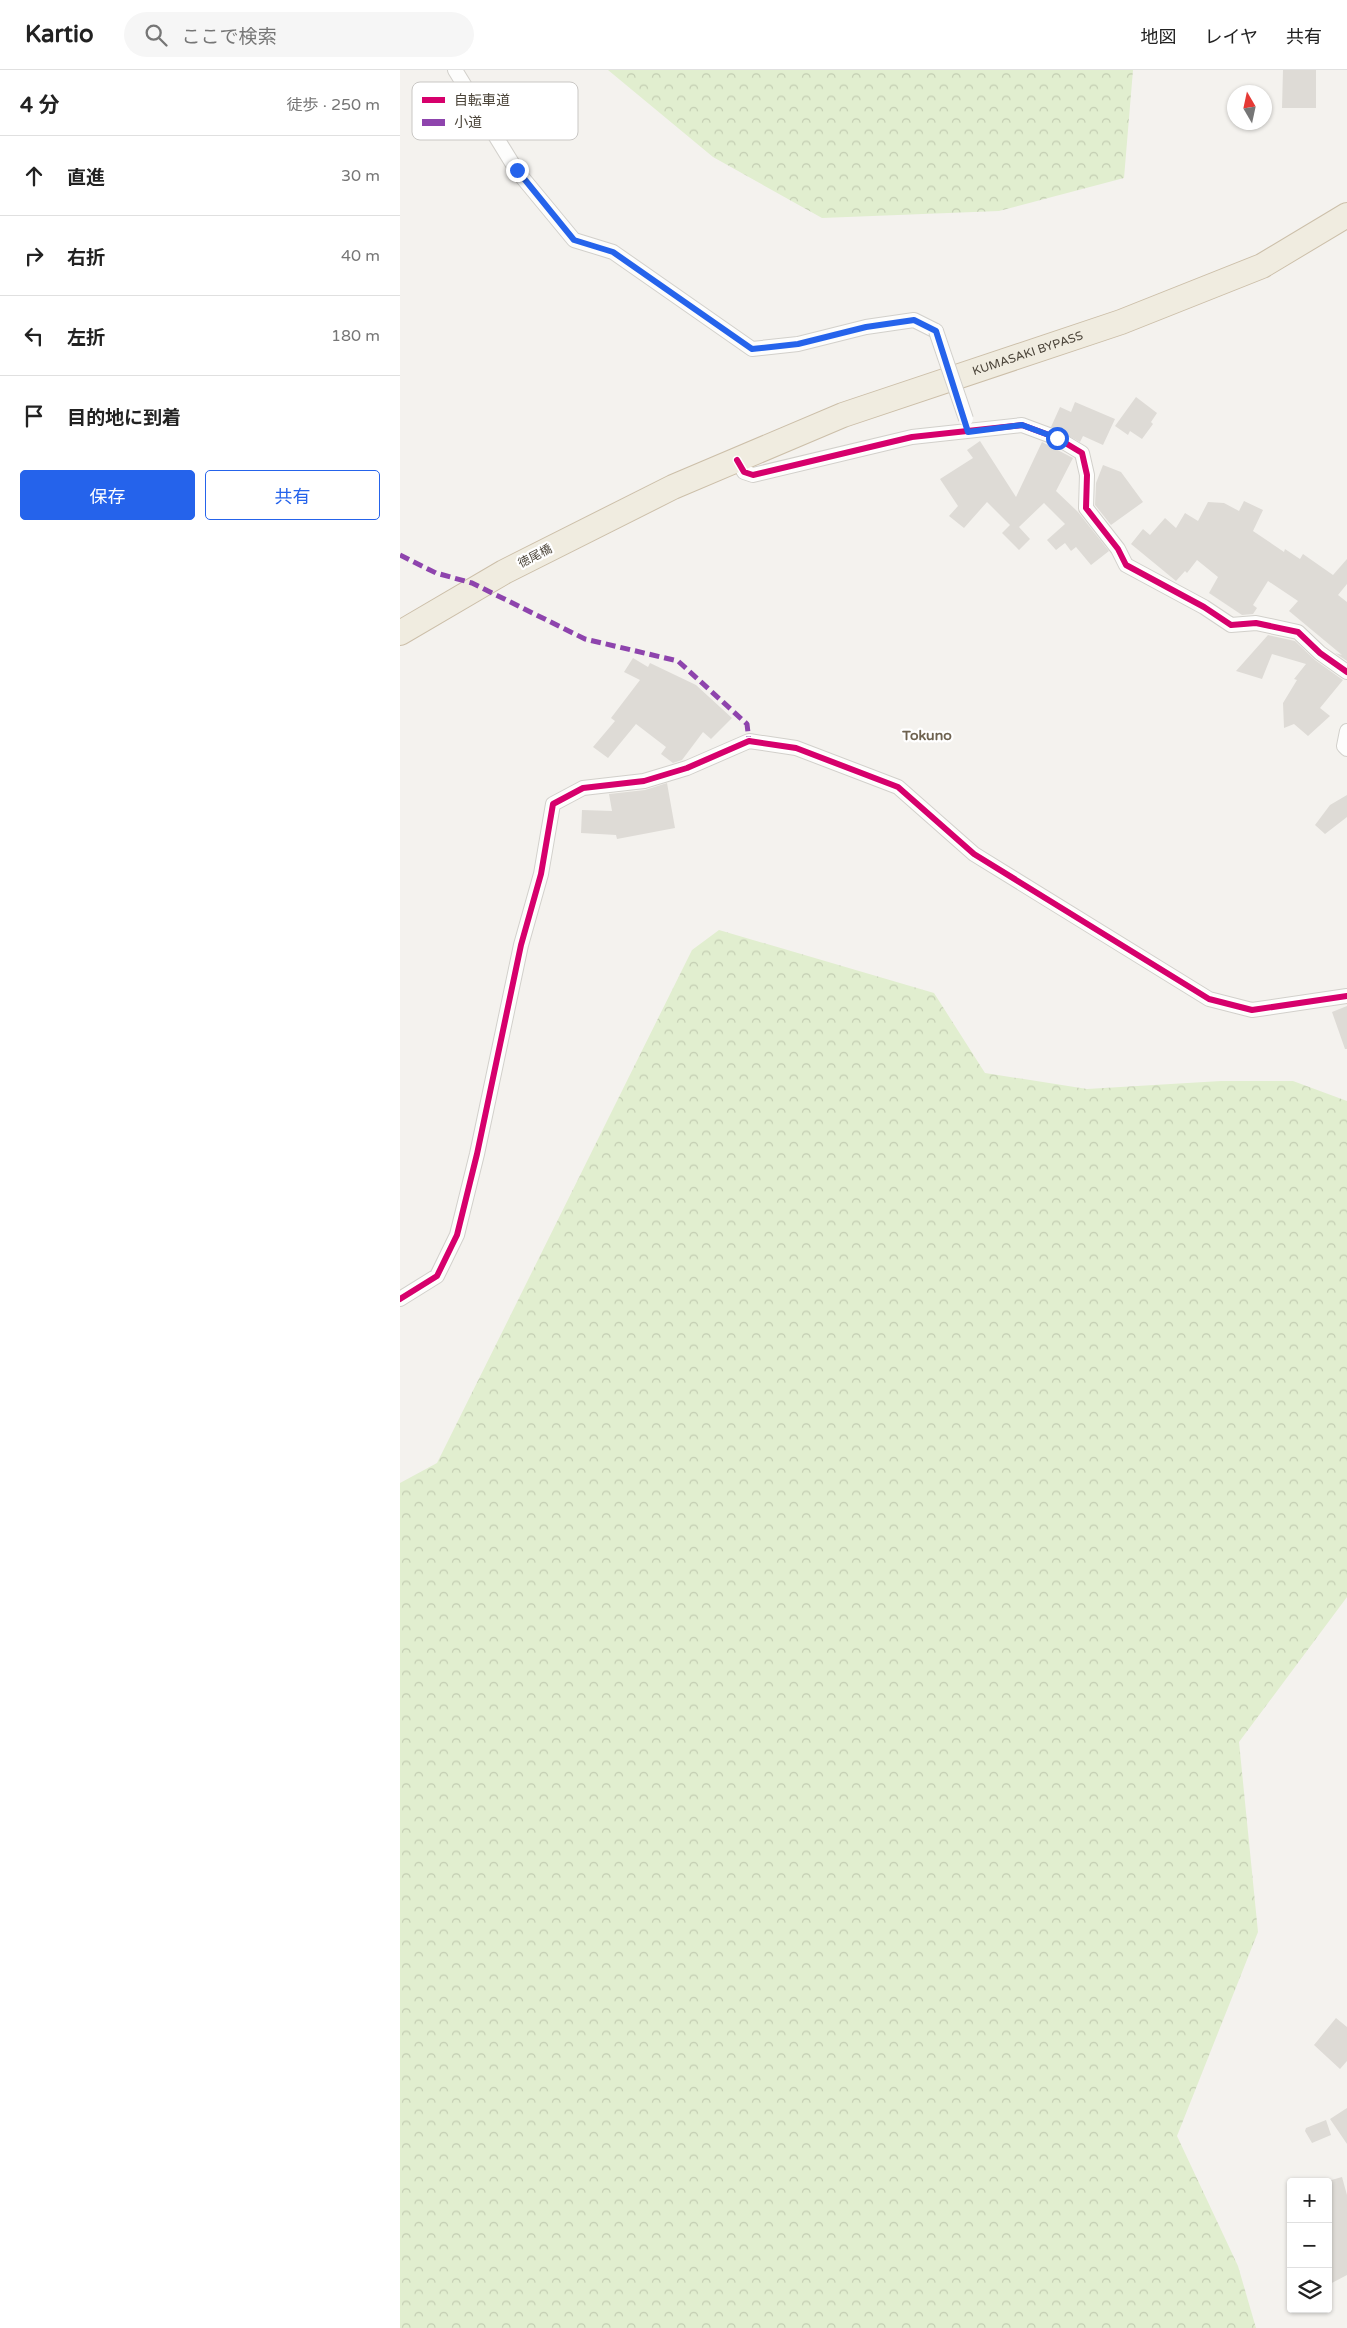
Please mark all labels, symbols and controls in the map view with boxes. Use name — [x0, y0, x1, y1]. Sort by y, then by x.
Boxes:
search box — [124, 12, 474, 57]
text: Kartio — [25, 20, 94, 49]
icon: search — [142, 21, 170, 49]
text: ここで検索 — [182, 26, 277, 48]
text: 地図 — [1141, 26, 1177, 48]
text: レイヤ — [1205, 26, 1258, 48]
text: 共有 — [1286, 26, 1322, 48]
legend — [412, 82, 578, 140]
north arrow — [1227, 85, 1272, 130]
text: 自転車道 — [454, 92, 510, 109]
text: 4 分 — [20, 93, 60, 118]
text: 徒歩 · 250 m — [287, 95, 380, 115]
text: 小道 — [454, 114, 482, 131]
route end — [506, 159, 529, 182]
icon: ahead — [20, 162, 48, 190]
text: 30 m — [341, 166, 380, 186]
text: 直進 — [67, 167, 105, 189]
icon: right — [20, 242, 48, 270]
text: 40 m — [341, 246, 380, 266]
text: 右折 — [67, 247, 105, 269]
icon: left — [20, 322, 48, 350]
text: 180 m — [331, 326, 380, 346]
text: 左折 — [67, 327, 105, 349]
street label: KUMASAKI BYPASS — [971, 328, 1085, 378]
icon: arrive — [20, 402, 48, 430]
text: 目的地に到着 — [67, 407, 181, 429]
route start — [1046, 427, 1069, 450]
button: 保存 — [20, 470, 195, 520]
button: 共有 — [205, 470, 380, 520]
street label: 徳尾橋 — [516, 542, 554, 570]
district label: Tokuno — [901, 727, 952, 744]
map controls — [1287, 2178, 1332, 2313]
button: + — [1287, 2178, 1332, 2223]
button: − — [1287, 2223, 1332, 2268]
button: layers — [1287, 2268, 1332, 2313]

